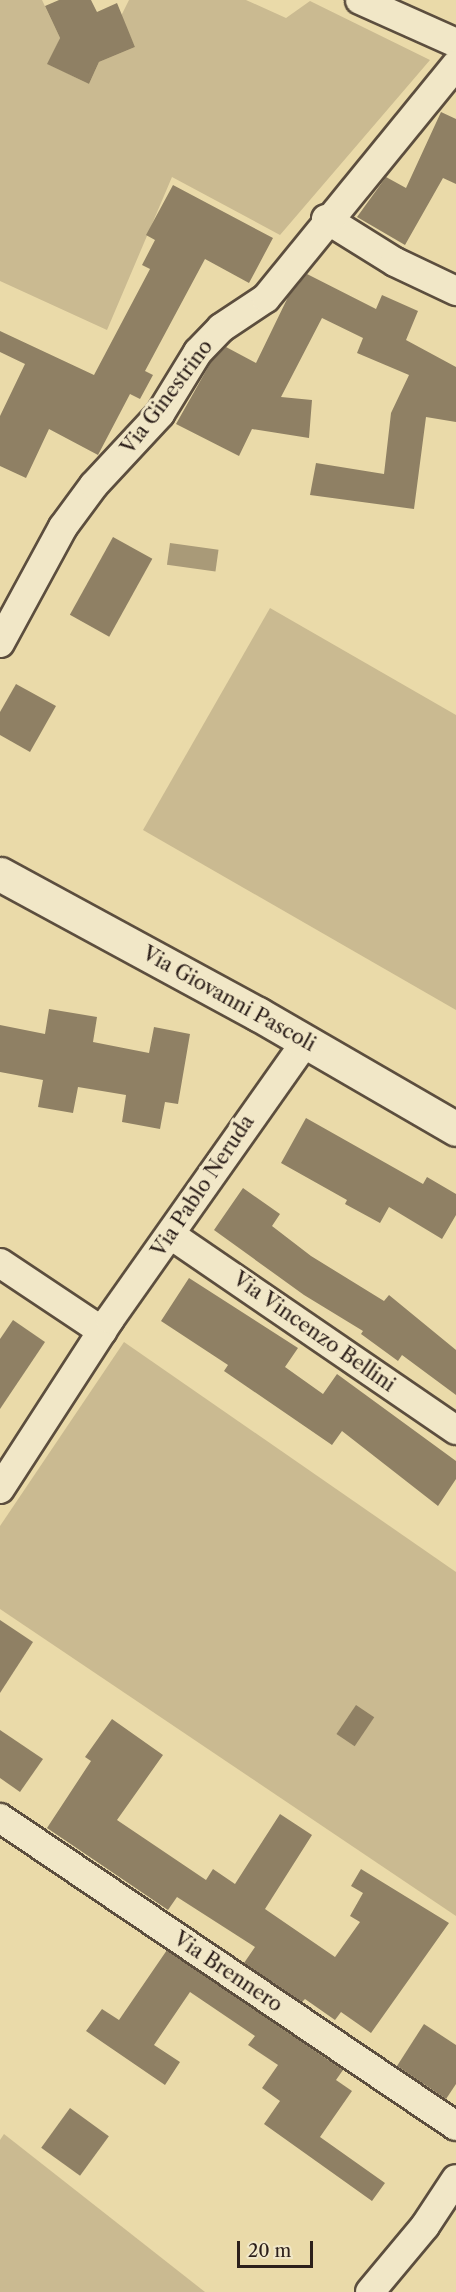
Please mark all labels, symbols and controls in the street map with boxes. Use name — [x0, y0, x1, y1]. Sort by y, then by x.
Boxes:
street label: Via Ginestrino — [116, 335, 218, 459]
street label: Via Giovanni Pascoli — [138, 941, 320, 1057]
street label: Via Pablo Neruda — [147, 1110, 259, 1262]
street label: Via Vincenzo Bellini — [228, 1267, 400, 1397]
street label: Via Brennero — [169, 1927, 287, 2017]
scale bar — [240, 2229, 316, 2267]
text: 20 m — [248, 2240, 291, 2262]

